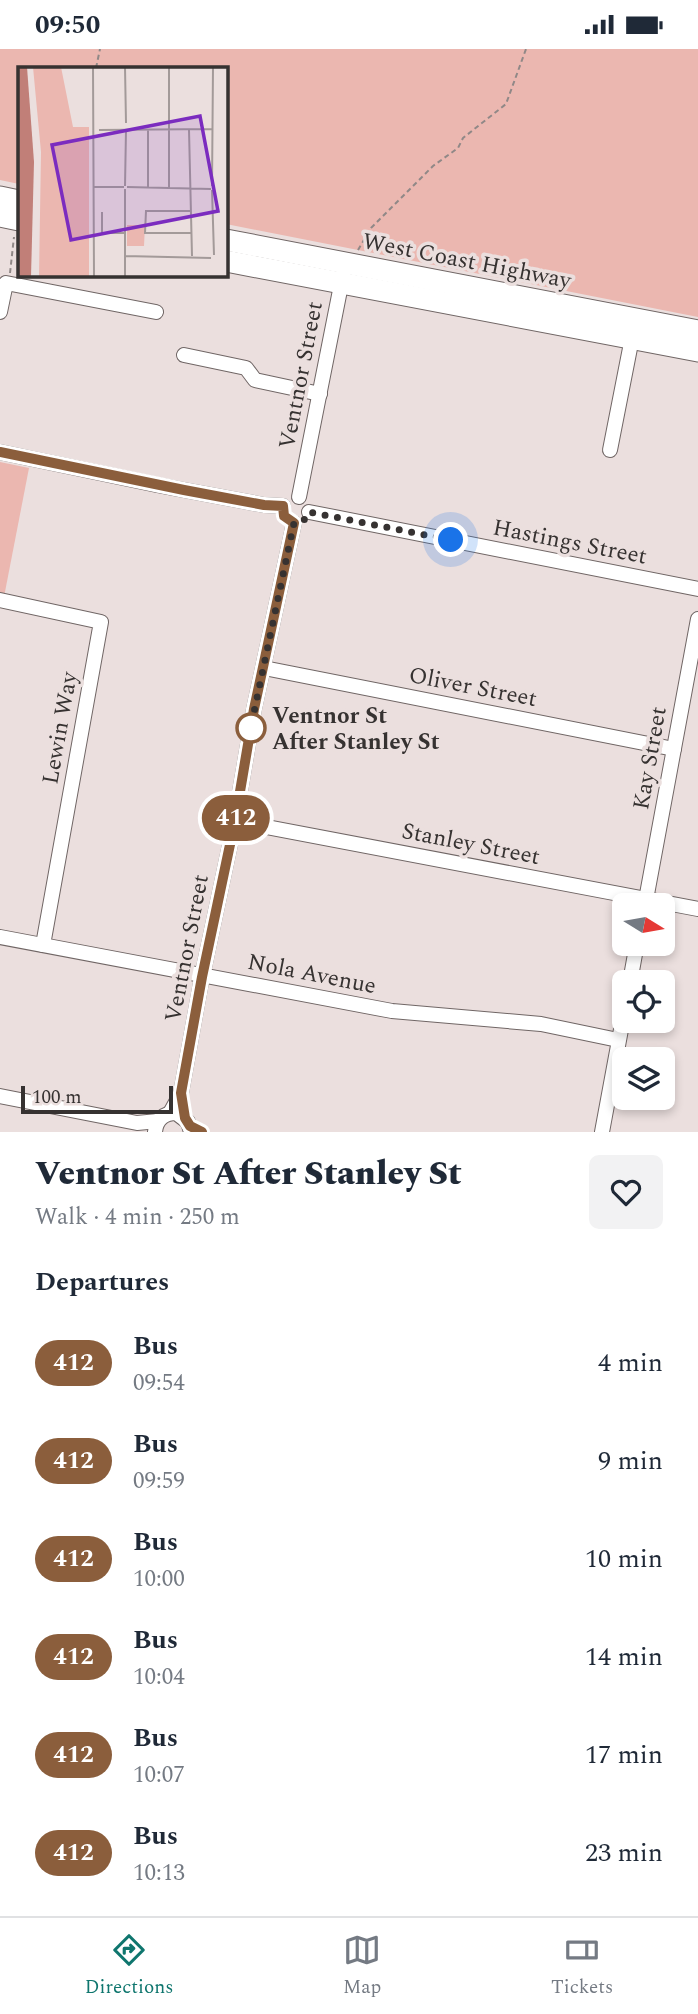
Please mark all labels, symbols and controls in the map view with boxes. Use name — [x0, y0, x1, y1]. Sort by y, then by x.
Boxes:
text: 09:50 — [35, 5, 100, 45]
inset map — [18, 67, 228, 277]
street label: West Coast Highway — [359, 224, 575, 299]
street label: Ventnor Street — [270, 298, 333, 452]
street label: Hastings Street — [490, 510, 650, 575]
your location — [433, 522, 468, 557]
street label: Oliver Street — [406, 658, 540, 717]
street label: Lewin Way — [33, 668, 88, 787]
place label: Ventnor St After Stanley St — [272, 699, 440, 760]
street label: Kay Street — [624, 704, 677, 813]
marker: Ventnor St After Stanley St — [236, 713, 266, 743]
line badge: 412 — [196, 795, 276, 841]
text: 412 — [216, 800, 256, 836]
street label: Stanley Street — [399, 814, 543, 875]
street label: Ventnor Street — [156, 871, 219, 1025]
north arrow — [612, 893, 676, 955]
map controls — [612, 893, 675, 1110]
street label: Nola Avenue — [244, 945, 379, 1004]
button: locate — [612, 970, 675, 1033]
button: layers — [612, 1047, 675, 1110]
scale bar — [21, 1083, 173, 1115]
text: 100 m — [32, 1083, 82, 1112]
text: Ventnor St After Stanley St — [35, 1149, 462, 1199]
button: heart — [589, 1155, 663, 1229]
text: Walk · 4 min · 250 m — [35, 1200, 240, 1235]
text: Departures — [35, 1262, 169, 1302]
text: Bus — [133, 1326, 178, 1366]
text: 4 min — [598, 1343, 663, 1383]
text: 412 — [53, 1345, 94, 1381]
text: 09:54 — [133, 1366, 185, 1401]
text: Bus — [133, 1424, 178, 1464]
text: 9 min — [598, 1441, 663, 1481]
text: 412 — [53, 1443, 94, 1479]
text: 09:59 — [133, 1464, 185, 1499]
text: Bus — [133, 1522, 178, 1562]
text: 10 min — [585, 1539, 663, 1579]
text: 412 — [53, 1541, 94, 1577]
text: 10:00 — [133, 1562, 185, 1597]
text: Bus — [133, 1620, 178, 1660]
text: 14 min — [585, 1637, 663, 1677]
text: 412 — [53, 1639, 94, 1675]
text: 10:04 — [133, 1660, 185, 1695]
text: Bus — [133, 1718, 178, 1758]
text: 17 min — [585, 1735, 663, 1775]
text: 412 — [53, 1737, 94, 1773]
text: 10:07 — [133, 1758, 185, 1793]
text: Bus — [133, 1816, 178, 1856]
text: 23 min — [585, 1833, 663, 1873]
text: 412 — [53, 1835, 94, 1871]
text: 10:13 — [133, 1856, 185, 1891]
tab: Directions — [85, 1931, 174, 2002]
tab: Map — [343, 1931, 381, 2002]
tab: Tickets — [551, 1931, 613, 2002]

